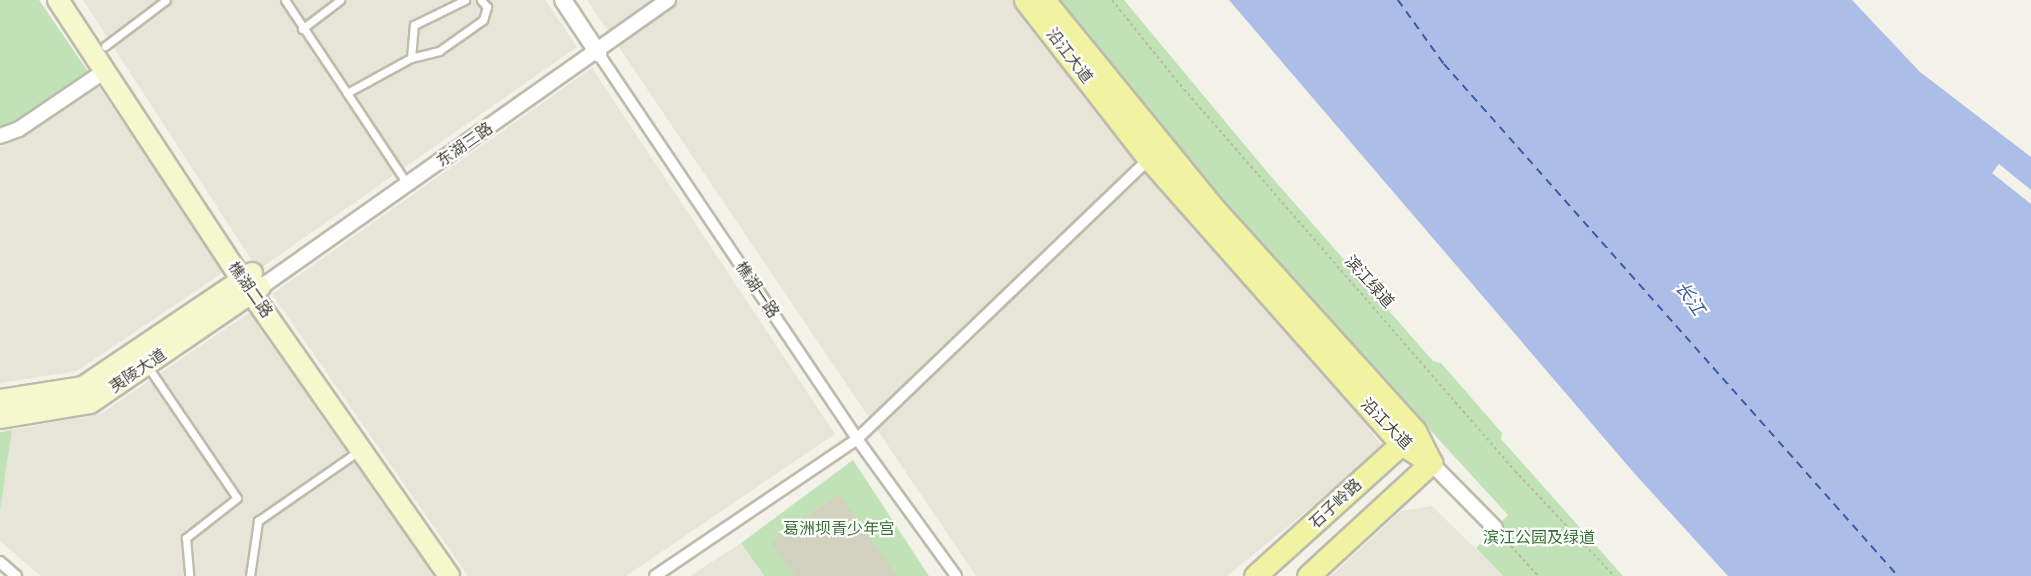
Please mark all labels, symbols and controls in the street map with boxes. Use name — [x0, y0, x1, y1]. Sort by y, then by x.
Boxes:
street label: 沿江大道 — [1042, 25, 1096, 87]
street label: 东湖三路 — [433, 119, 497, 171]
street label: 滨江绿道 — [1340, 252, 1398, 312]
street label: 樵湖二路 — [224, 258, 276, 322]
street label: 樵湖一路 — [731, 258, 783, 322]
water label: 长江 — [1670, 278, 1708, 320]
street label: 夷陵大道 — [106, 345, 170, 397]
street label: 沿江大道 — [1357, 395, 1415, 453]
street label: 石子岭路 — [1306, 475, 1366, 533]
park label: 葛洲坝青少年宫 — [783, 519, 895, 539]
park label: 滨江公园及绿道 — [1483, 528, 1595, 548]

